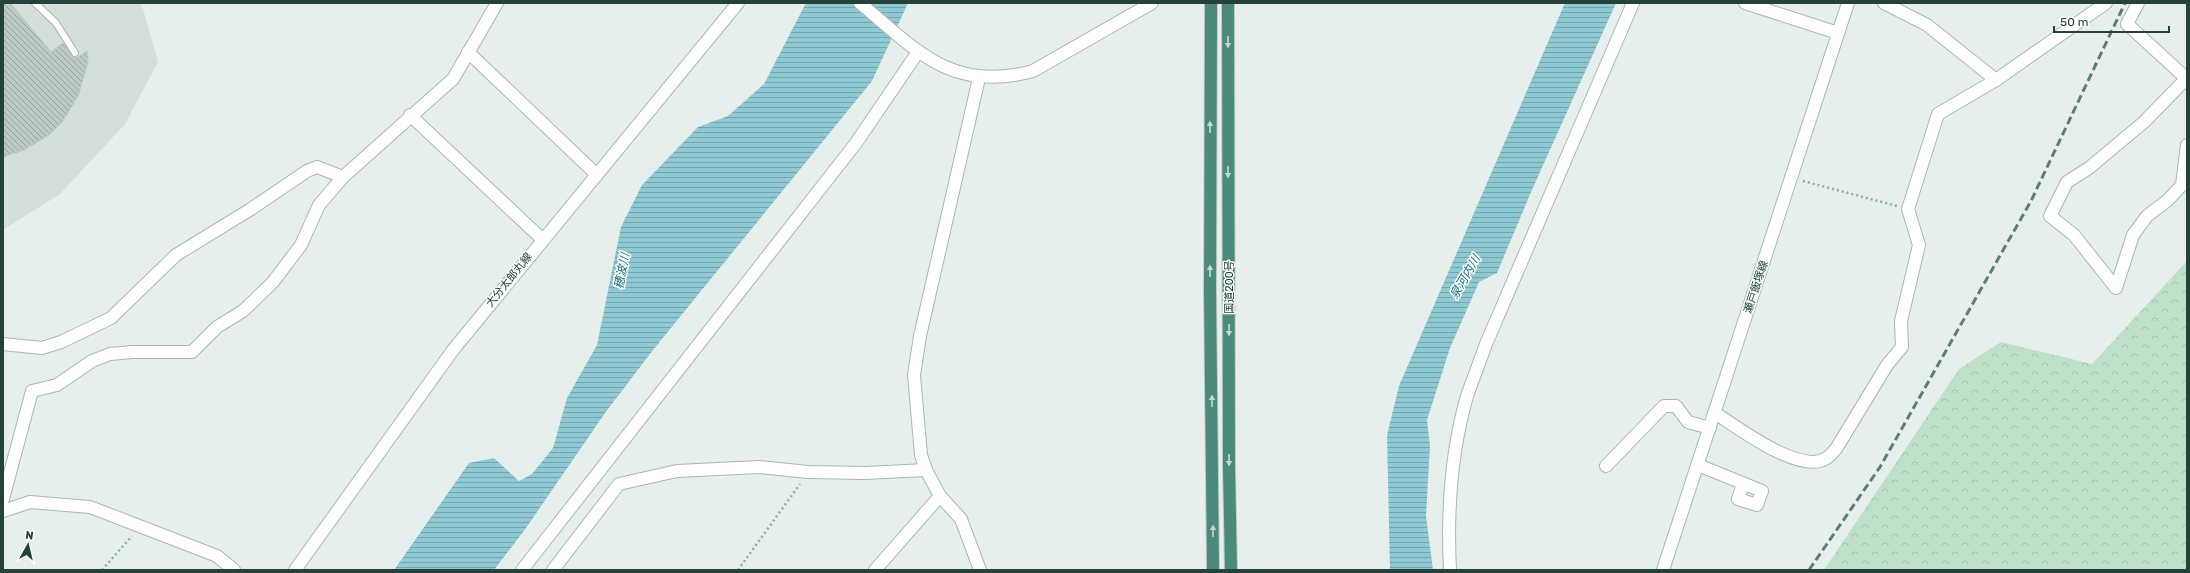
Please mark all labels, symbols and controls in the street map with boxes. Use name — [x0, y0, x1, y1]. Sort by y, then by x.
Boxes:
scale bar — [2054, 8, 2169, 34]
text: 50 m — [2060, 15, 2088, 29]
one-way arrow — [1225, 36, 1231, 49]
one-way arrow — [1207, 121, 1214, 133]
one-way arrow — [1225, 166, 1231, 179]
street label: 大分太郎丸線 — [483, 250, 535, 310]
water label: 穂波川 — [612, 250, 633, 290]
water label: 泉河内川 — [1447, 251, 1484, 301]
street label: 瀬戸飯塚線 — [1741, 259, 1771, 315]
street label: 国道200号 — [1223, 260, 1236, 314]
one-way arrow — [1207, 264, 1213, 277]
one-way arrow — [1226, 324, 1232, 337]
one-way arrow — [1209, 394, 1215, 407]
one-way arrow — [1226, 454, 1232, 467]
one-way arrow — [1210, 524, 1216, 537]
north arrow — [8, 525, 48, 565]
text: N — [24, 529, 34, 543]

